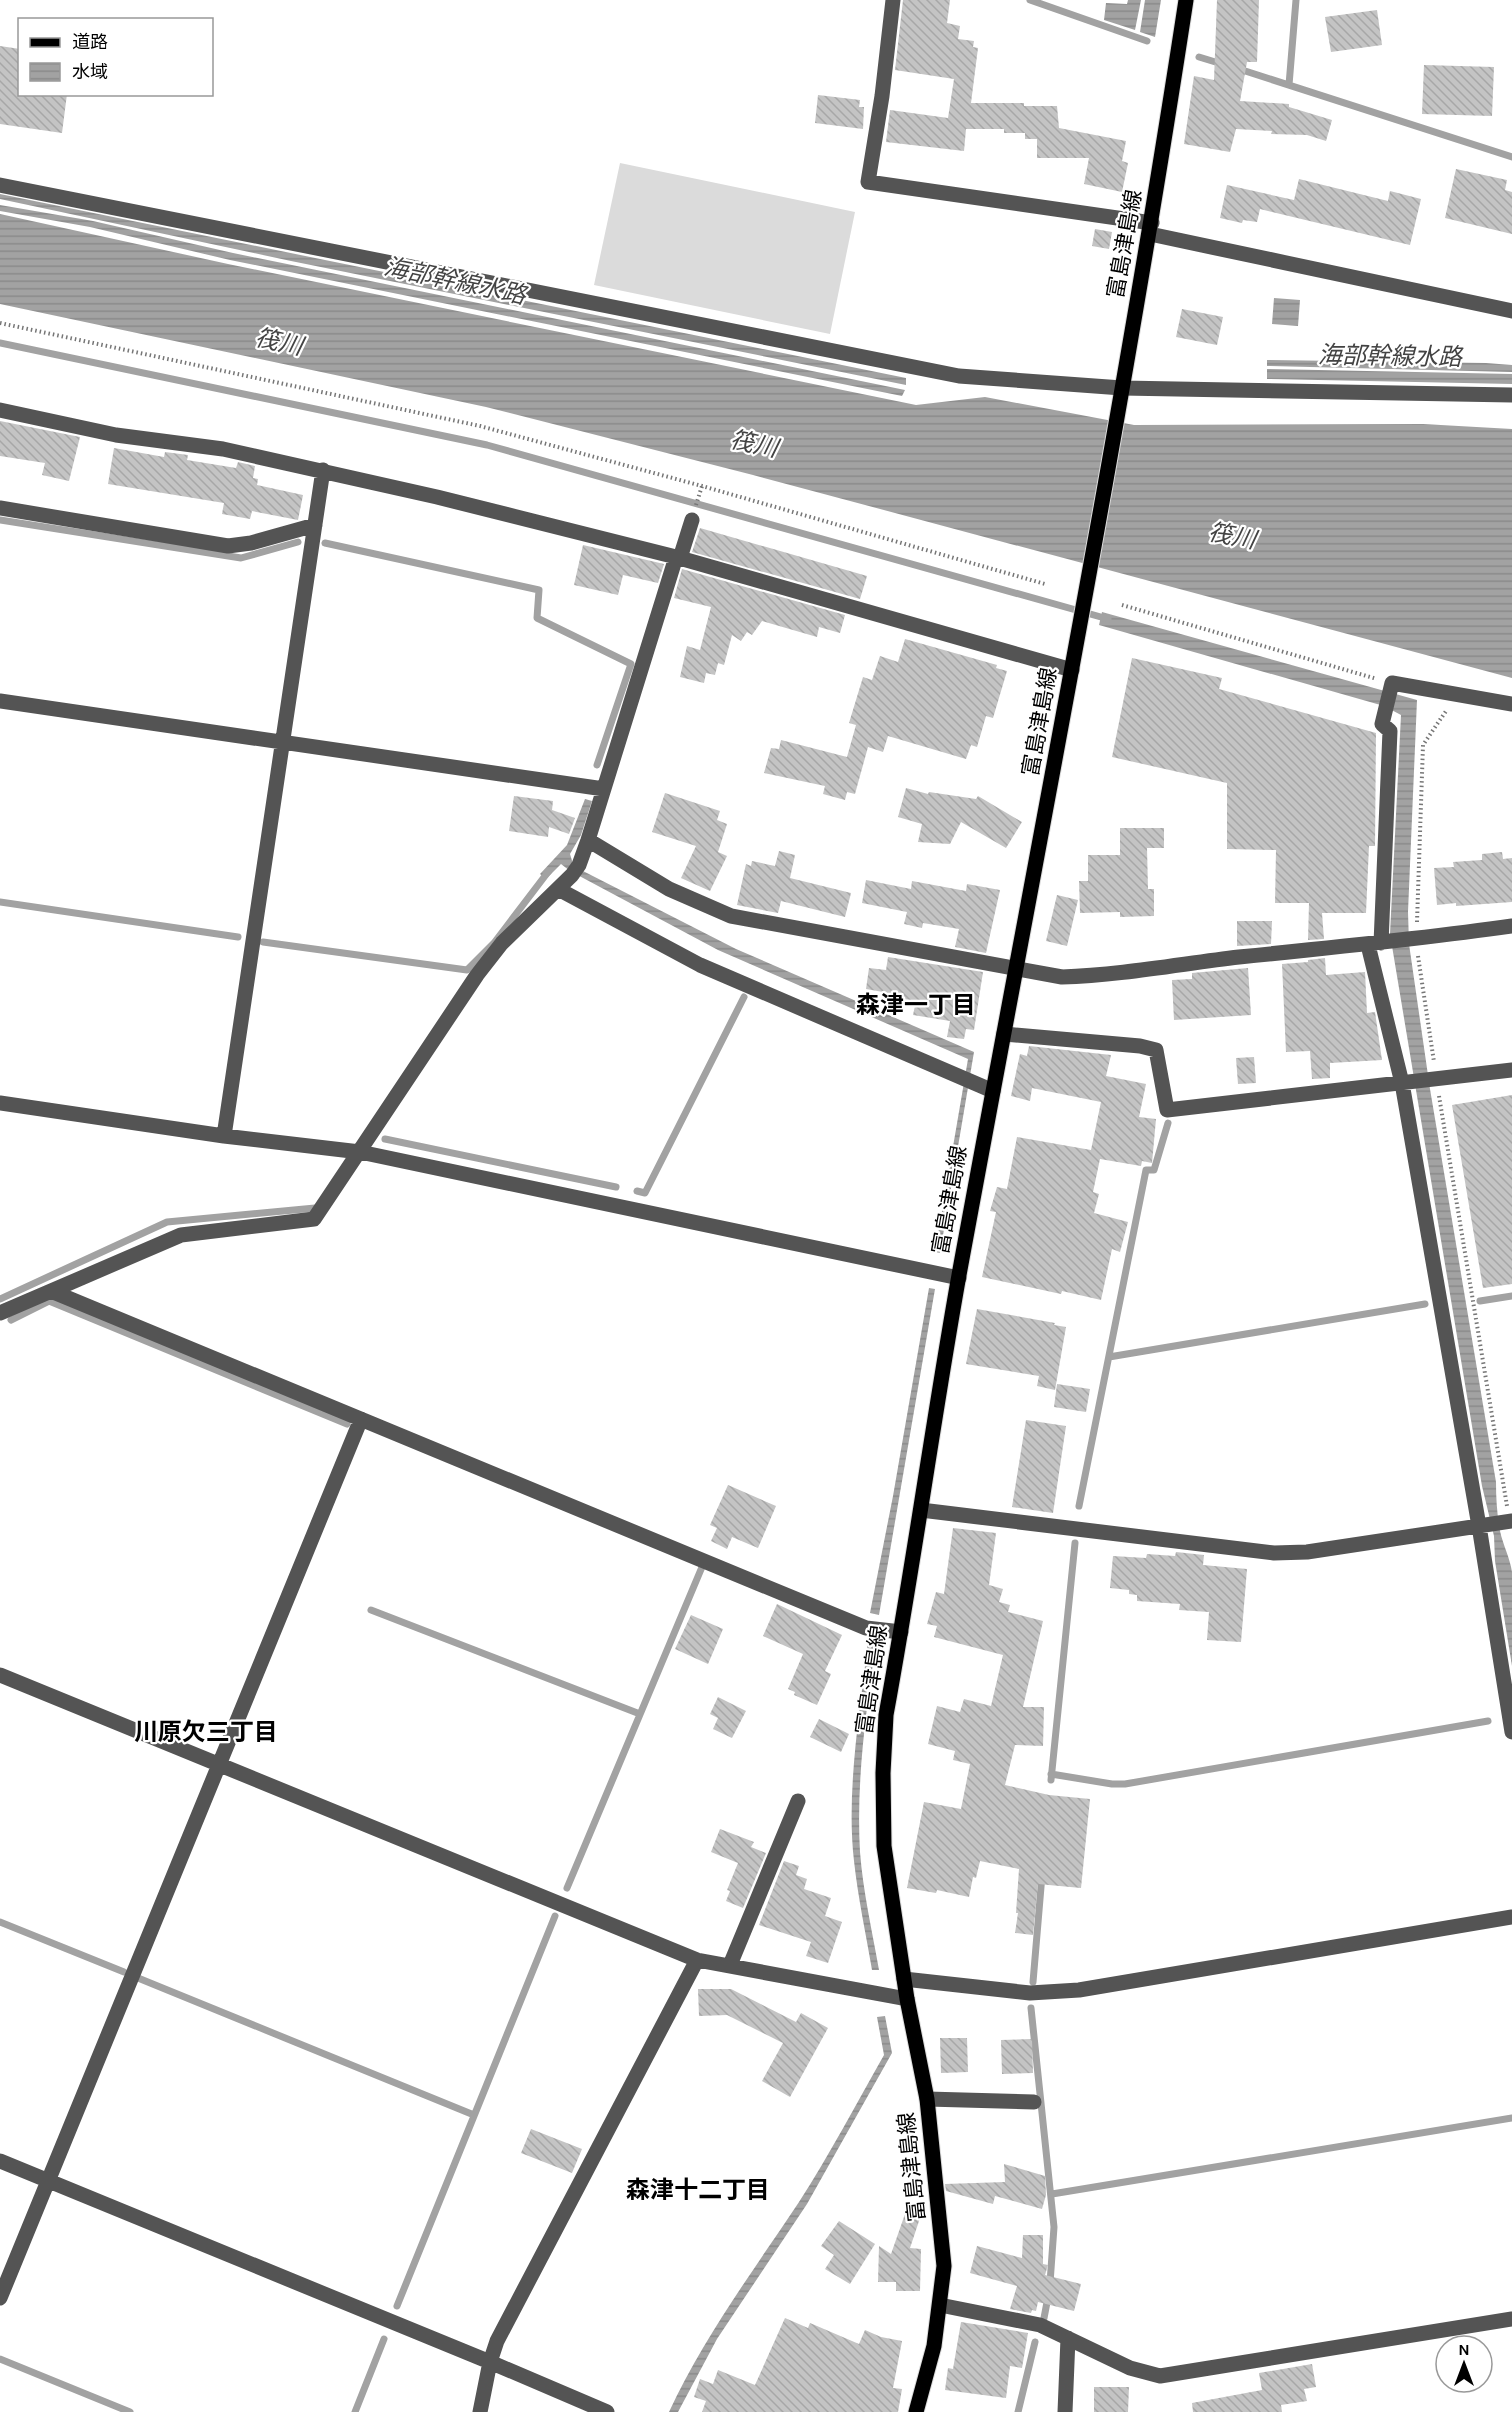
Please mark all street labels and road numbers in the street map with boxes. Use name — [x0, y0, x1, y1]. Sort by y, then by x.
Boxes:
street label: 富島津島線 — [1103, 188, 1147, 300]
street label: 富島津島線 — [1018, 666, 1062, 778]
street label: 富島津島線 — [928, 1144, 972, 1256]
street label: 富島津島線 — [851, 1624, 893, 1736]
street label: 富島津島線 — [893, 2111, 931, 2223]

